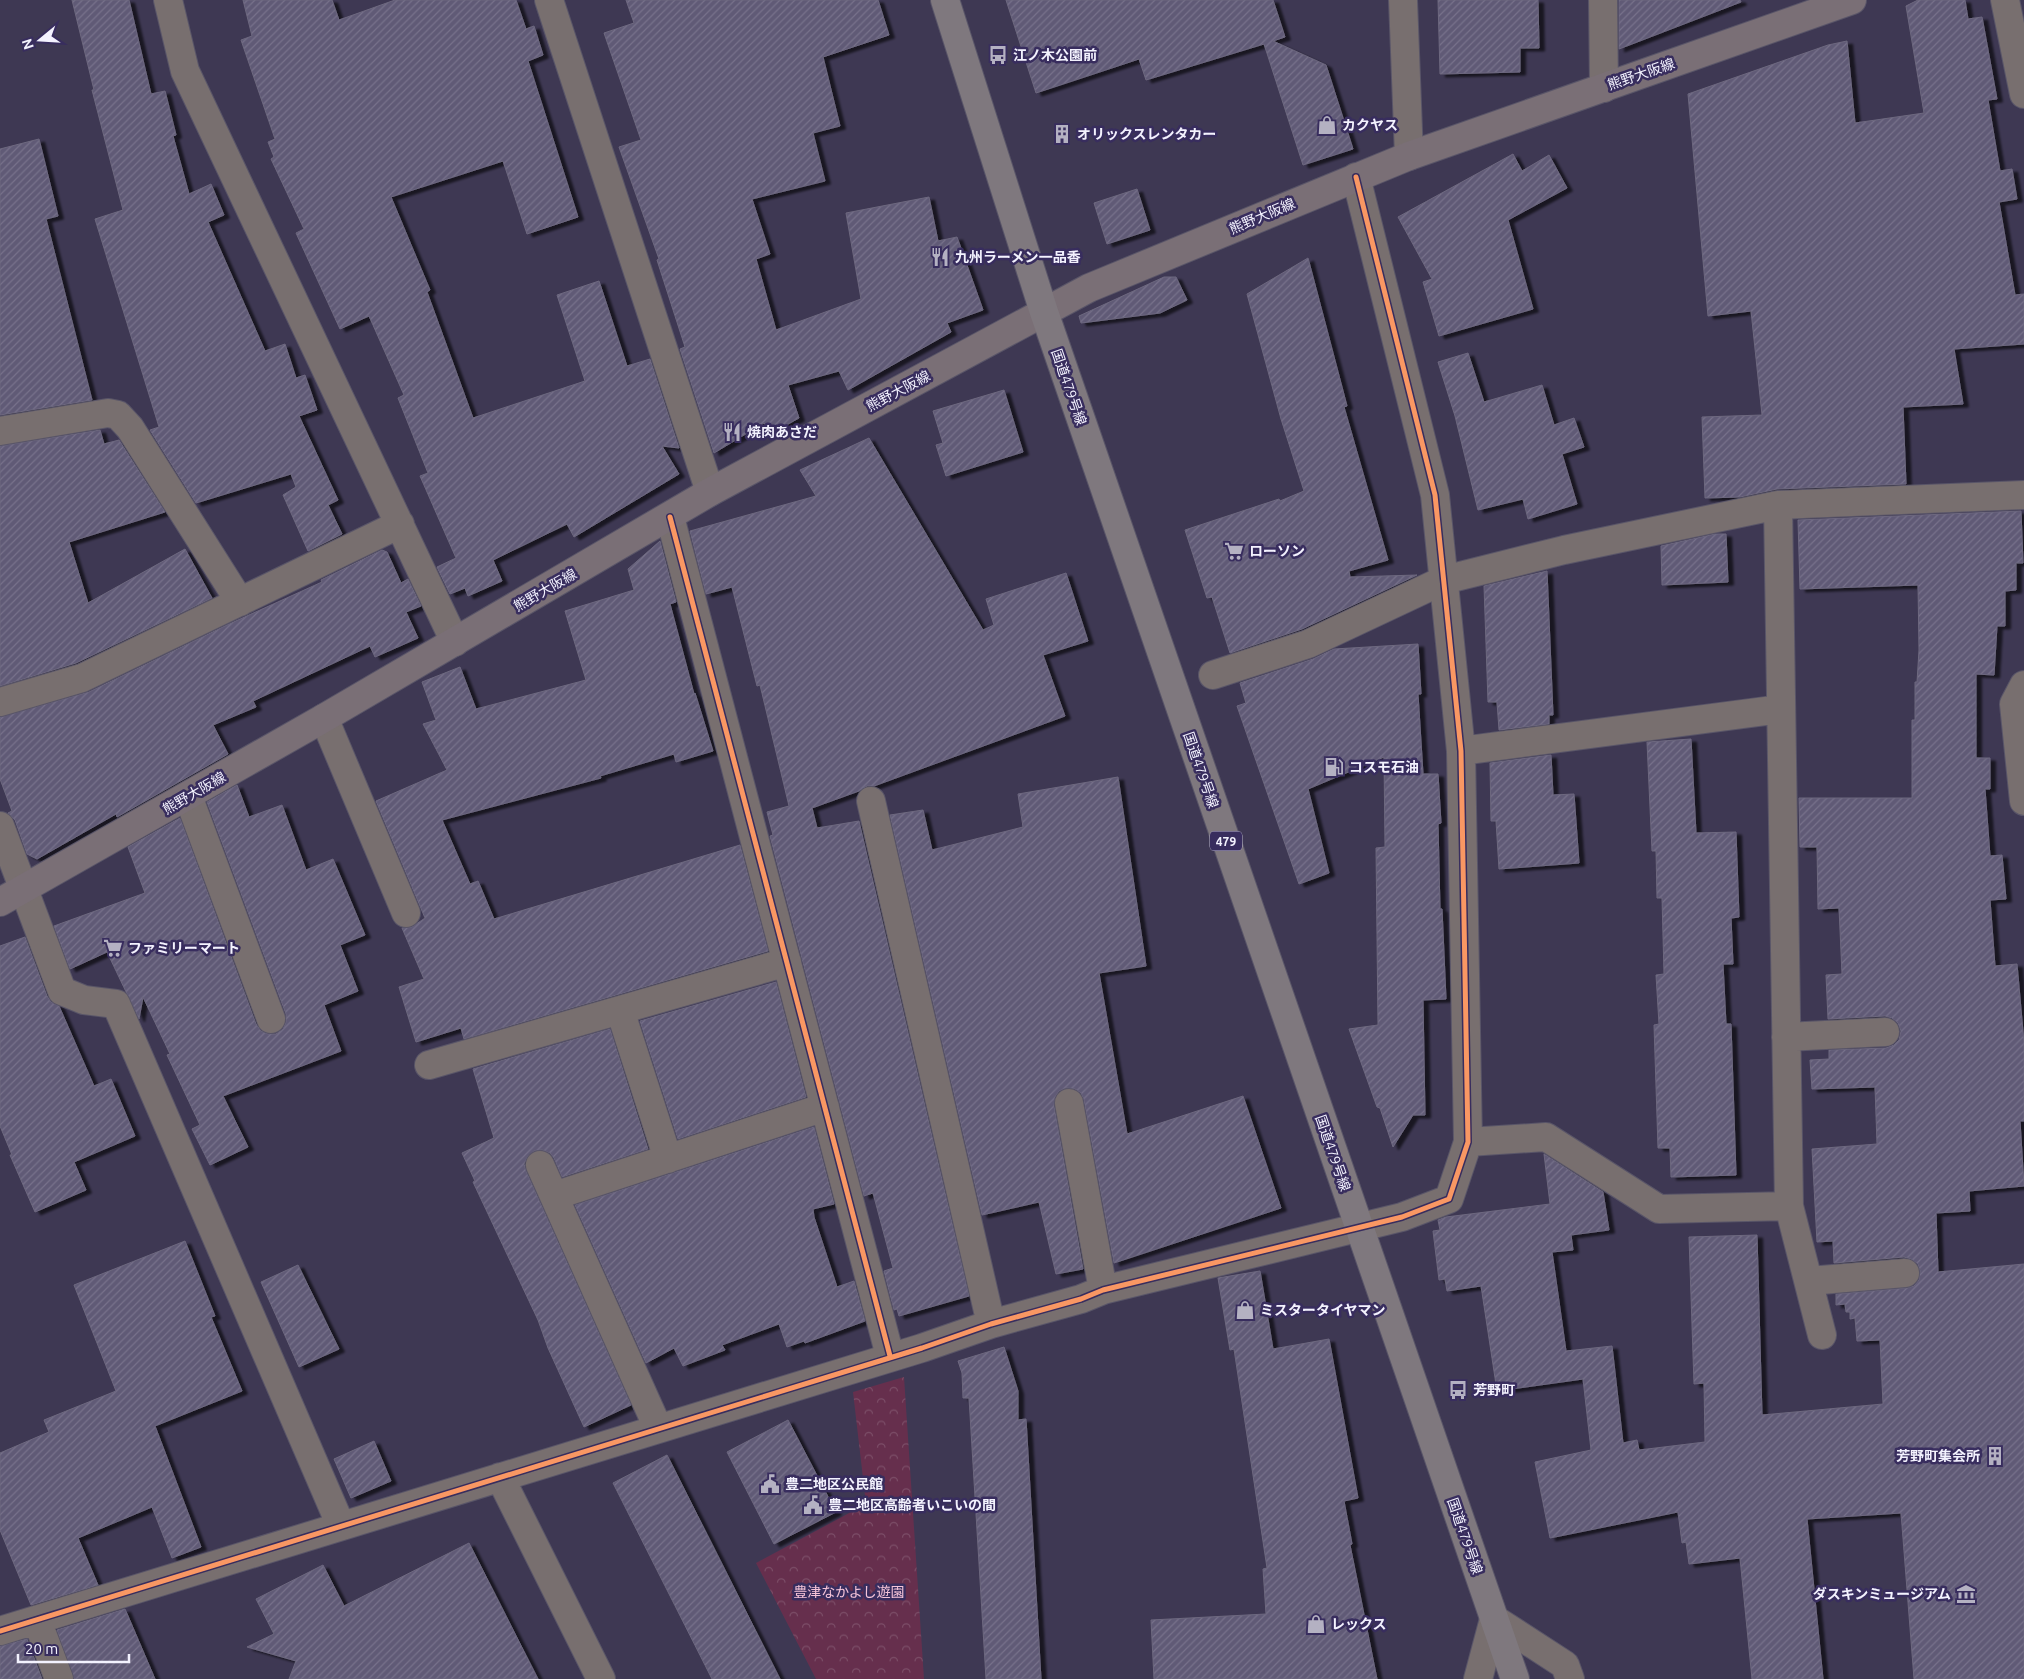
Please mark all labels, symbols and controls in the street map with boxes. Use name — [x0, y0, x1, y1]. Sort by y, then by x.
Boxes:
north arrow — [15, 15, 65, 65]
text: N — [18, 37, 37, 51]
bus stop icon: 江ノ木公園前 — [987, 44, 1009, 66]
place label: 江ノ木公園前 — [1013, 47, 1097, 63]
street label: 熊野大阪線 — [1605, 55, 1677, 93]
shop icon: カクヤス — [1316, 114, 1338, 136]
place label: カクヤス — [1342, 117, 1398, 133]
building icon: オリックスレンタカー — [1051, 123, 1073, 145]
place label: オリックスレンタカー — [1077, 126, 1217, 142]
street label: 熊野大阪線 — [1227, 195, 1297, 237]
restaurant icon: 九州ラーメン一品香 — [929, 246, 951, 268]
place label: 九州ラーメン一品香 — [955, 249, 1080, 265]
street label: 国道479号線 — [1048, 347, 1090, 427]
street label: 熊野大阪線 — [863, 368, 933, 414]
restaurant icon: 焼肉あさだ — [721, 421, 743, 443]
place label: 焼肉あさだ — [747, 424, 817, 440]
supermarket icon: ローソン — [1223, 540, 1245, 562]
place label: ローソン — [1249, 543, 1305, 559]
street label: 熊野大阪線 — [511, 566, 579, 614]
street label: 国道479号線 — [1180, 730, 1222, 810]
fuel station icon: コスモ石油 — [1323, 756, 1345, 778]
place label: コスモ石油 — [1349, 759, 1419, 775]
street label: 熊野大阪線 — [160, 769, 228, 817]
road number: 479 — [1210, 831, 1242, 850]
supermarket icon: ファミリーマート — [102, 937, 124, 959]
place label: ファミリーマート — [128, 940, 240, 956]
street label: 国道479号線 — [1312, 1113, 1354, 1193]
shop icon: ミスタータイヤマン — [1234, 1299, 1256, 1321]
place label: ミスタータイヤマン — [1260, 1302, 1386, 1318]
bus stop icon: 芳野町 — [1447, 1379, 1469, 1401]
place label: 芳野町 — [1473, 1382, 1515, 1398]
building icon: 芳野町集会所 — [1984, 1445, 2006, 1467]
place label: 芳野町集会所 — [1896, 1448, 1980, 1464]
public building icon: 豊二地区公民館 — [759, 1473, 781, 1495]
place label: 豊二地区公民館 — [785, 1476, 883, 1492]
public building icon: 豊二地区高齢者いこいの間 — [802, 1494, 824, 1516]
street label: 国道479号線 — [1444, 1496, 1486, 1576]
place label: 豊二地区高齢者いこいの間 — [828, 1497, 996, 1513]
museum icon: ダスキンミュージアム — [1955, 1583, 1977, 1605]
park label: 豊津なかよし遊園 — [793, 1584, 905, 1600]
place label: ダスキンミュージアム — [1813, 1586, 1951, 1602]
shop icon: レックス — [1305, 1613, 1327, 1635]
place label: レックス — [1331, 1616, 1387, 1632]
scale bar — [18, 1632, 129, 1664]
text: 20 m — [25, 1640, 58, 1657]

